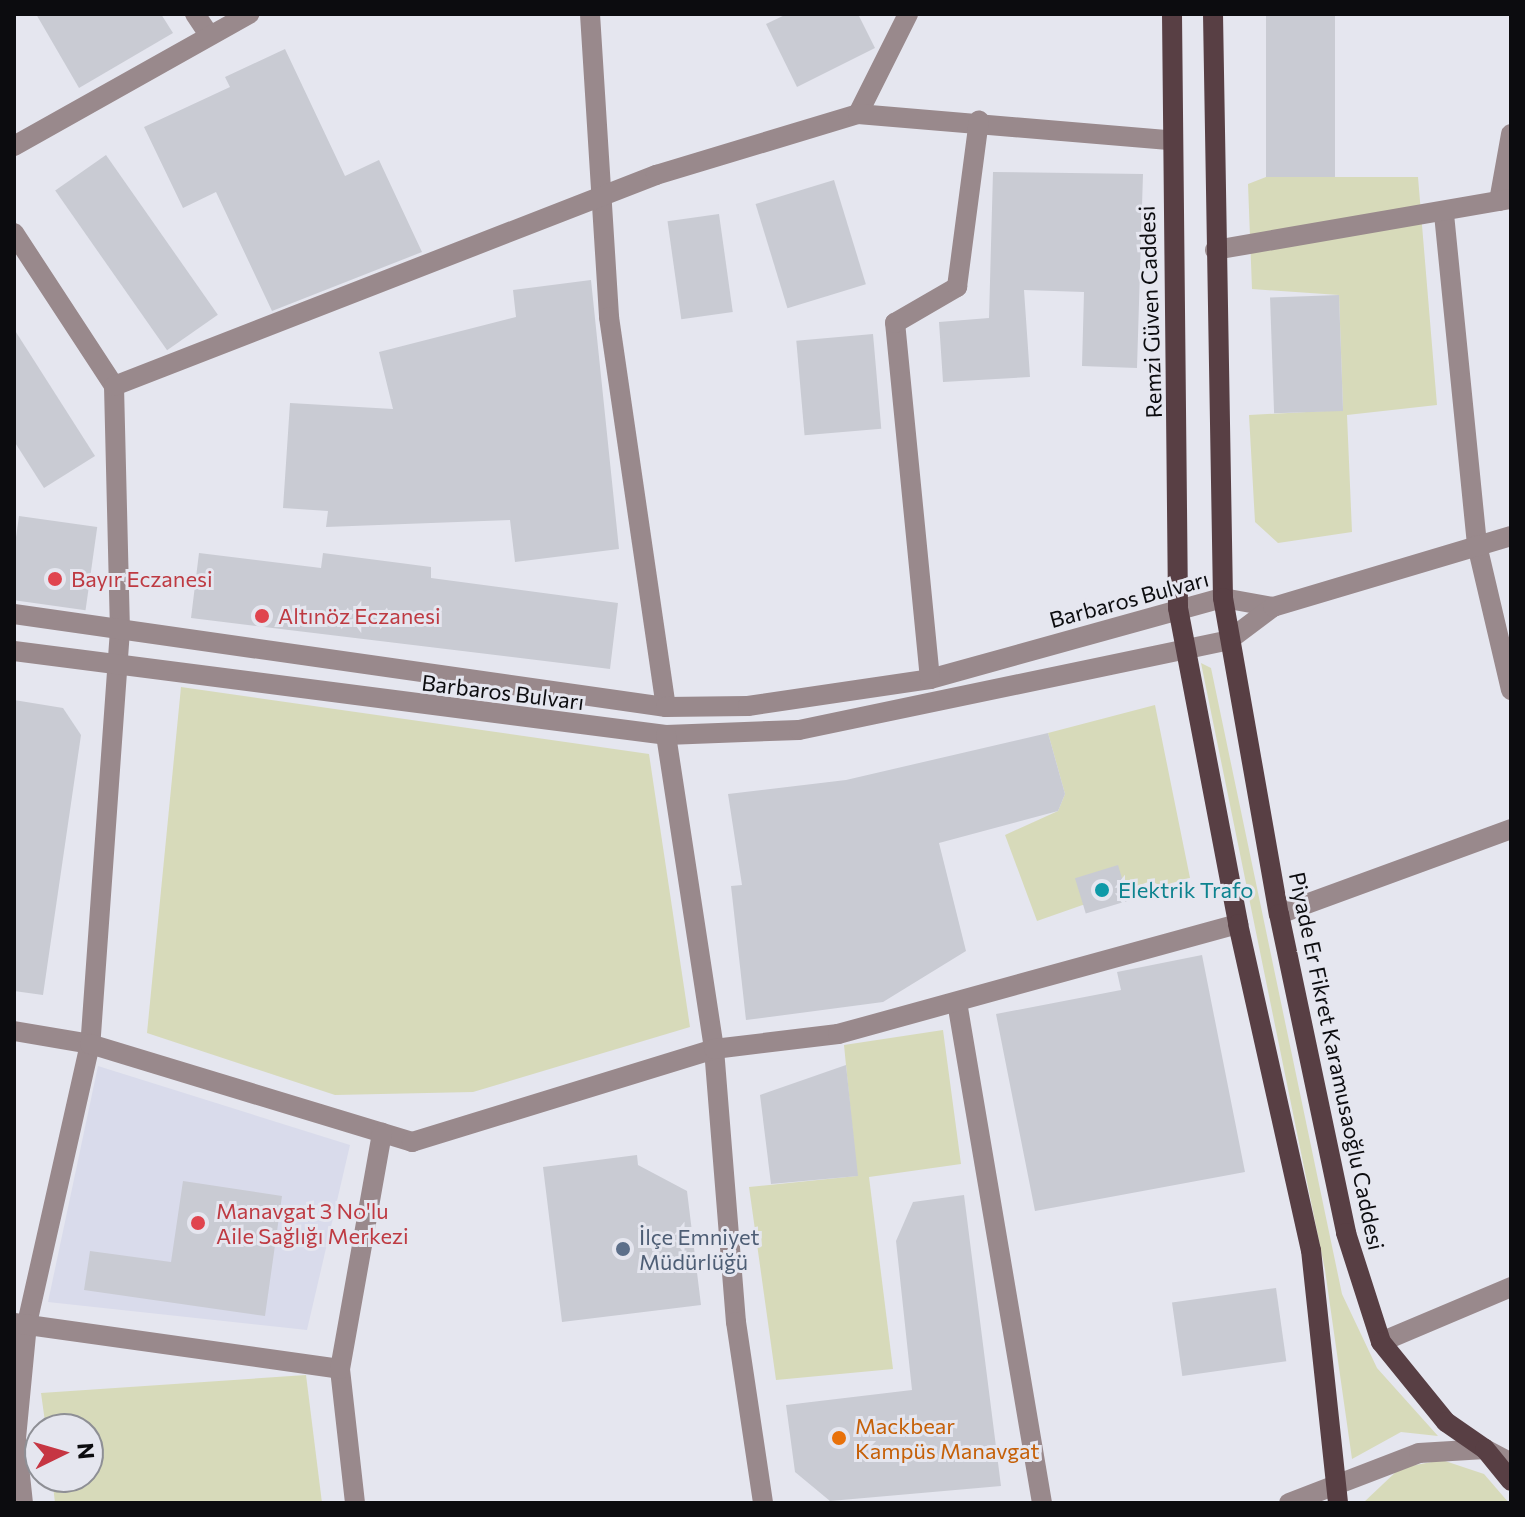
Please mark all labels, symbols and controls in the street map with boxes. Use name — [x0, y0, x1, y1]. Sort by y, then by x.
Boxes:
street label: Remzi Güven Caddesi — [1133, 205, 1167, 419]
street label: Barbaros Bulvarı — [1047, 565, 1211, 633]
place label: Bayır Eczanesi — [71, 566, 213, 592]
marker: Bayır Eczanesi — [46, 570, 64, 588]
place label: Altınöz Eczanesi — [278, 603, 441, 629]
marker: Altınöz Eczanesi — [253, 607, 271, 625]
street label: Barbaros Bulvarı — [420, 669, 586, 715]
street label: Piyade Er Fikret Karamusaoğlu Caddesi — [1284, 870, 1390, 1252]
place label: Elektrik Trafo — [1118, 877, 1253, 903]
marker: Elektrik Trafo — [1093, 881, 1111, 899]
place label: Manavgat 3 No'lu Aile Sağlığı Merkezi — [216, 1197, 409, 1248]
marker: Manavgat 3 No'lu Aile Sağlığı Merkezi — [187, 1212, 209, 1234]
place label: İlçe Emniyet Müdürlüğü — [639, 1223, 759, 1274]
marker: İlçe Emniyet Müdürlüğü — [614, 1240, 632, 1258]
place label: Mackbear Kampüs Manavgat — [855, 1412, 1039, 1464]
north arrow — [24, 1413, 104, 1493]
marker: Mackbear Kampüs Manavgat — [830, 1429, 848, 1447]
text: N — [72, 1442, 101, 1460]

